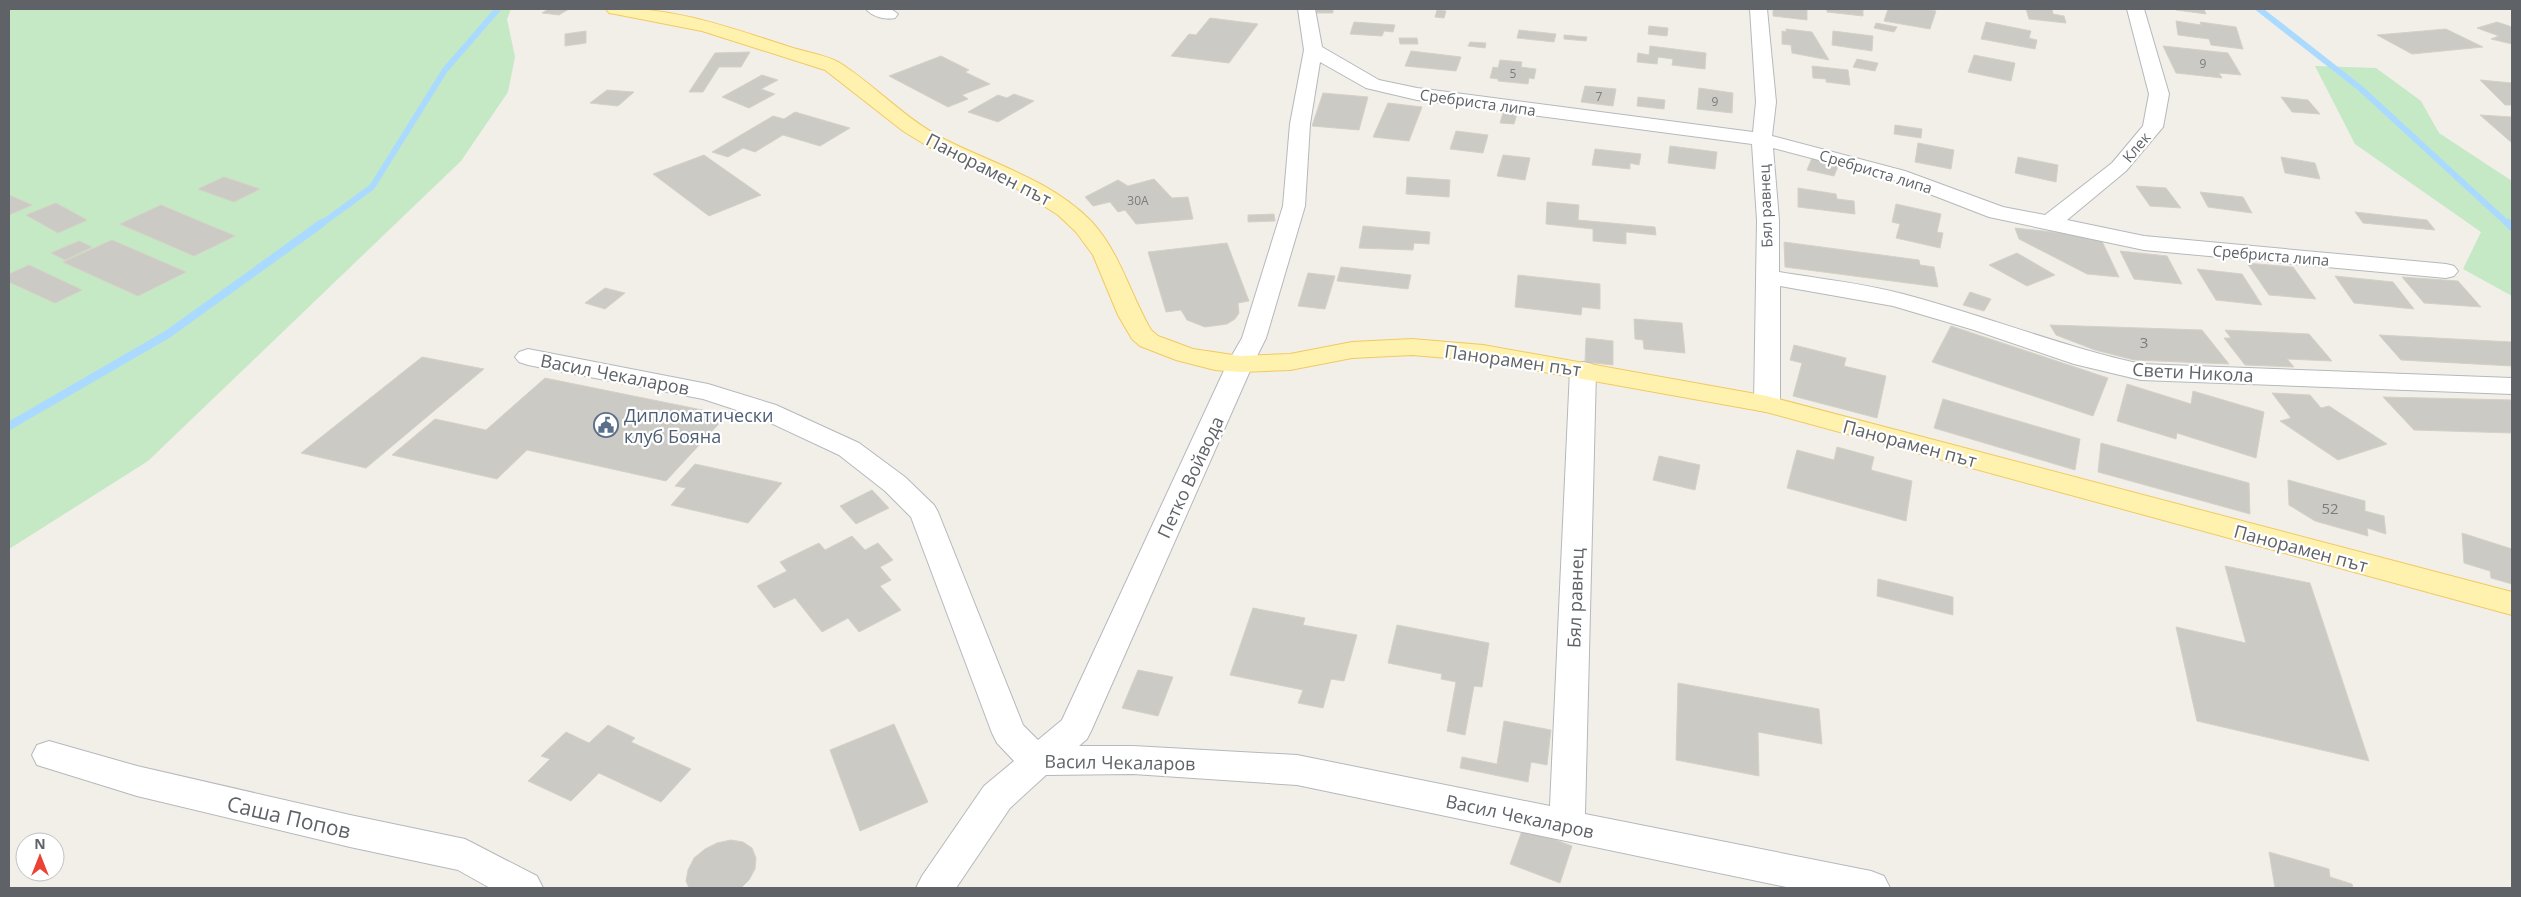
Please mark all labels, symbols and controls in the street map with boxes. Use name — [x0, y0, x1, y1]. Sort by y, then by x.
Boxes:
house number: 9 — [2200, 55, 2207, 72]
house number: 5 — [1510, 65, 1517, 82]
street label: Сребриста липа — [1419, 84, 1537, 120]
house number: 7 — [1596, 88, 1603, 105]
house number: 9 — [1712, 93, 1719, 110]
street label: Панорамен път — [922, 127, 1056, 211]
street label: Клек — [2117, 127, 2155, 166]
street label: Сребриста липа — [1817, 144, 1935, 198]
street label: Бял равнец — [1754, 163, 1776, 248]
house number: 30А — [1127, 192, 1149, 209]
street label: Сребриста липа — [2212, 240, 2330, 270]
house number: 3 — [2140, 332, 2148, 352]
street label: Панорамен път — [1443, 339, 1583, 382]
street label: Васил Чекаларов — [539, 348, 691, 400]
street label: Свети Никола — [2132, 357, 2254, 387]
place label: Дипломатически клуб Бояна — [624, 403, 774, 448]
public building icon: Дипломатически клуб Бояна — [593, 412, 619, 438]
street label: Петко Войвода — [1151, 412, 1229, 542]
street label: Панорамен път — [1840, 414, 1980, 473]
house number: 52 — [2321, 498, 2339, 518]
street label: Панорамен път — [2231, 519, 2371, 578]
street label: Бял равнец — [1561, 548, 1589, 648]
street label: Васил Чекаларов — [1044, 749, 1196, 775]
street label: Саша Попов — [224, 789, 354, 845]
street label: Васил Чекаларов — [1444, 789, 1596, 843]
north arrow — [15, 832, 65, 882]
text: N — [34, 834, 46, 853]

